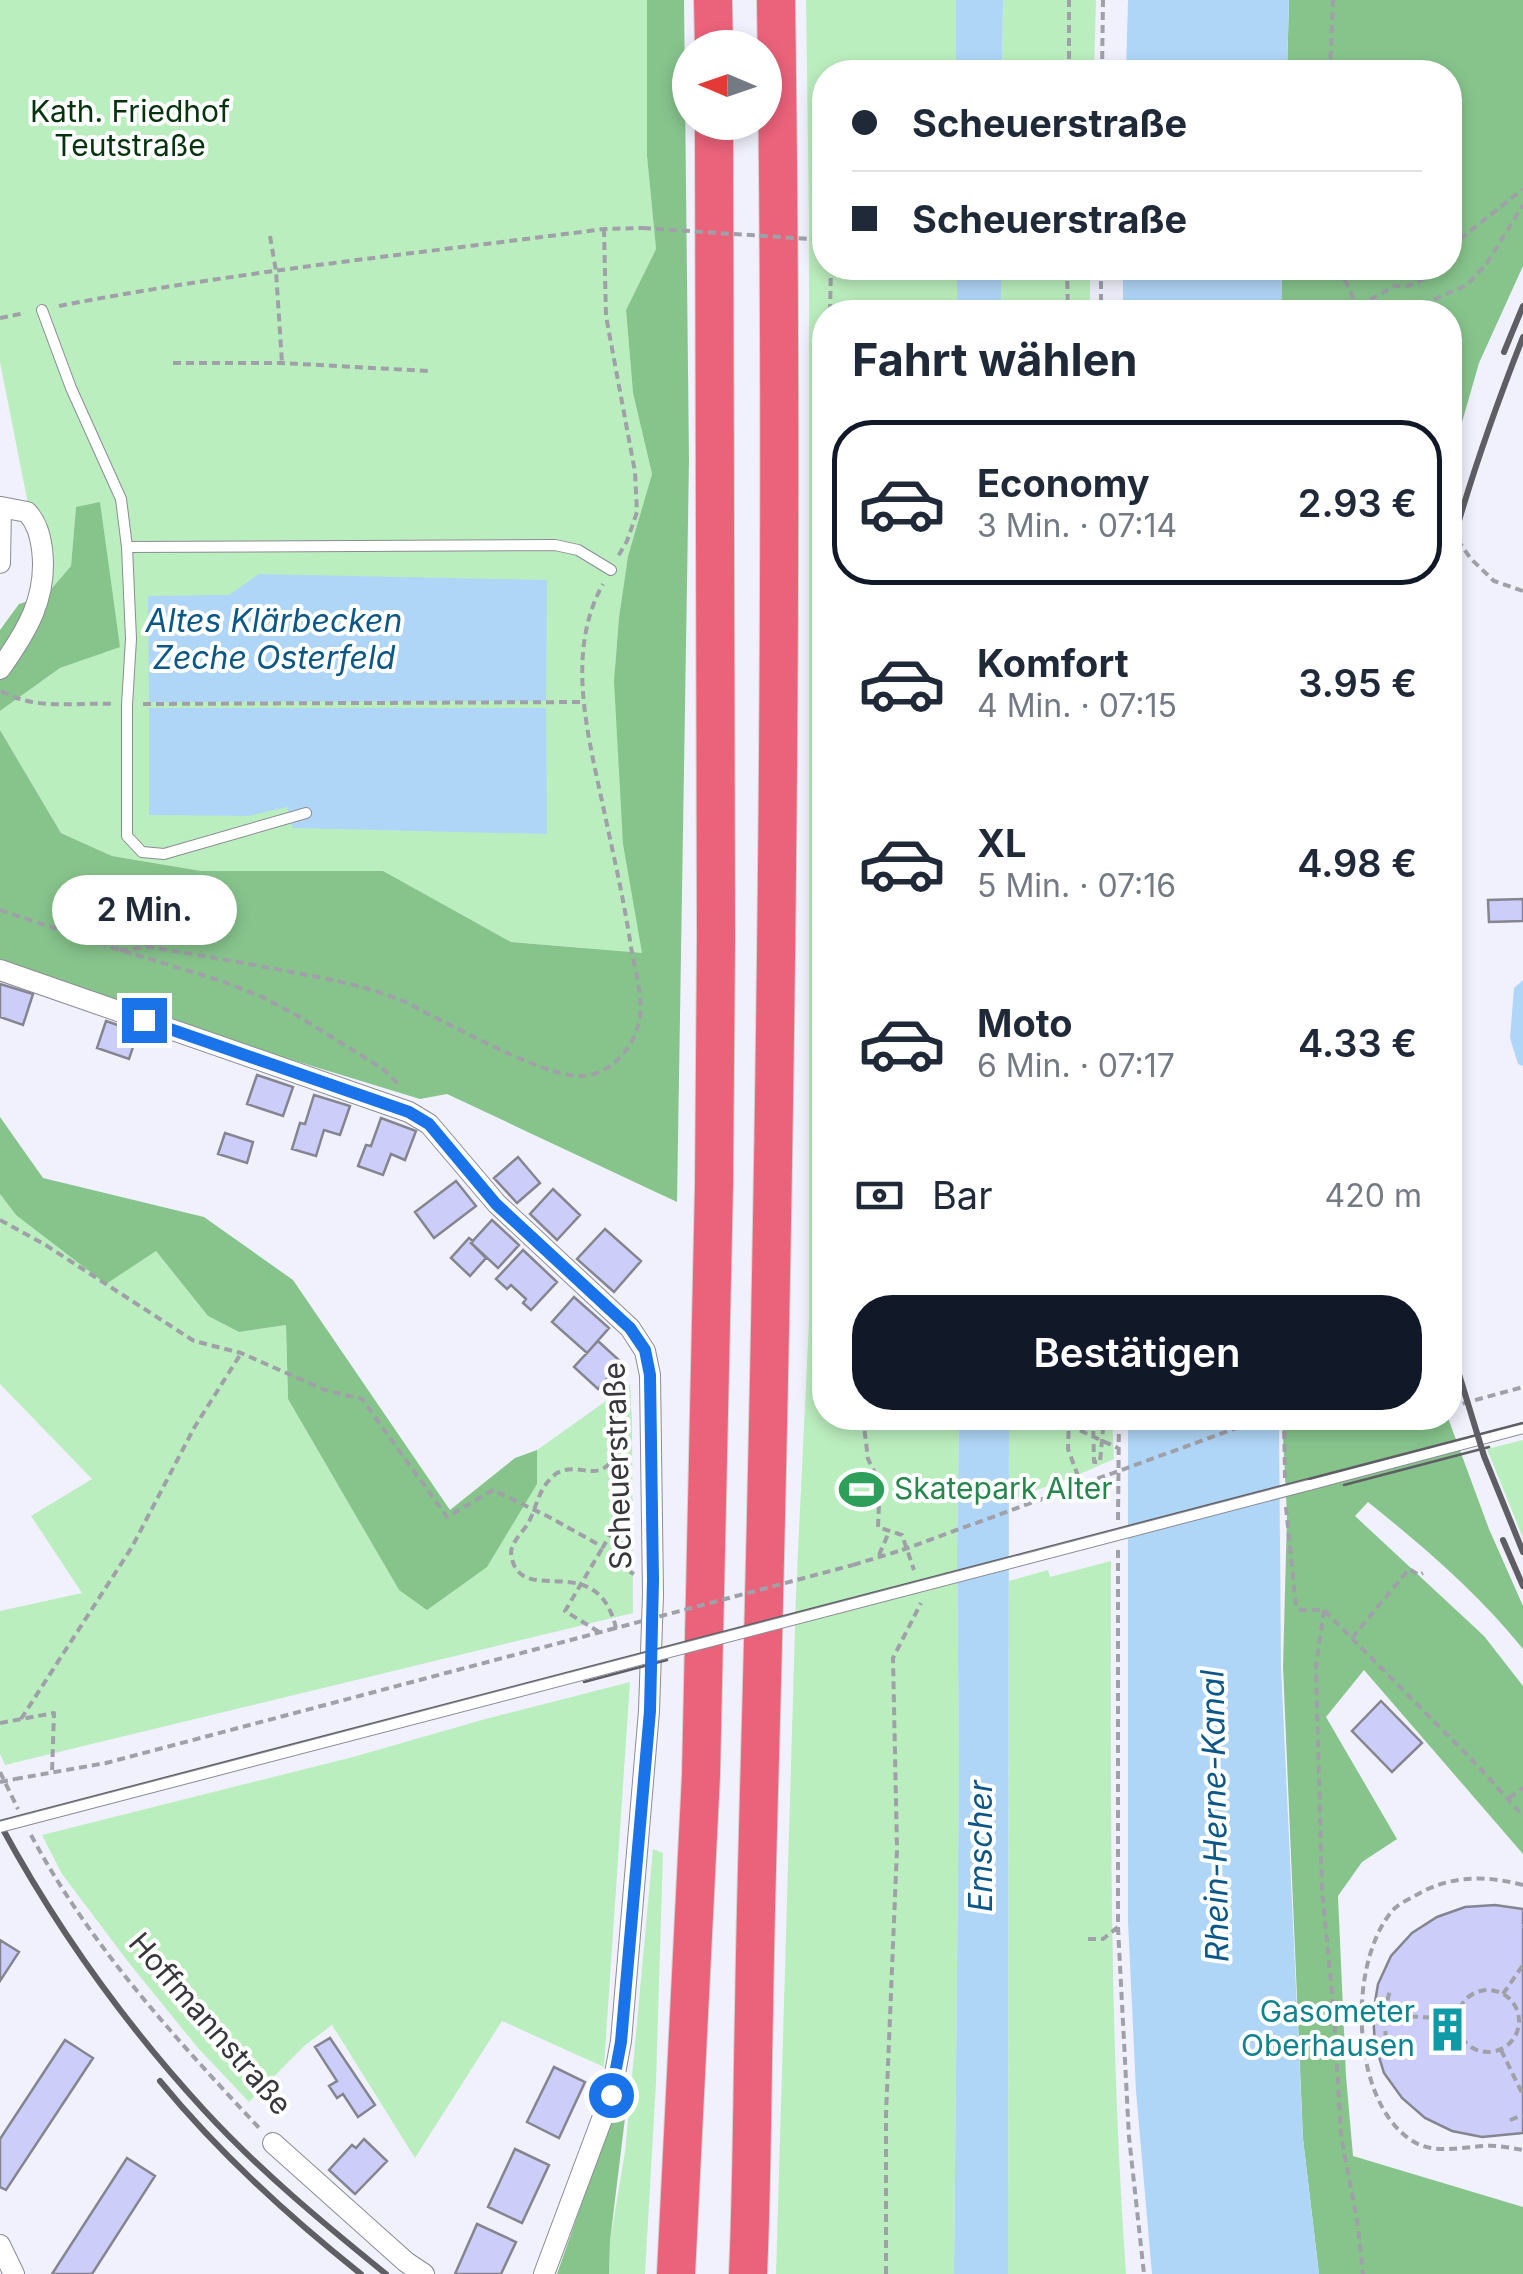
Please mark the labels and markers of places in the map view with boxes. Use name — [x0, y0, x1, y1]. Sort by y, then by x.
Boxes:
sports icon: Skatepark Alter — [837, 1465, 885, 1513]
place label: Skatepark Alter — [894, 1470, 1112, 1506]
place label: Gasometer Oberhausen — [1241, 1993, 1415, 2063]
building icon: Gasometer Oberhausen — [1424, 2005, 1472, 2053]

